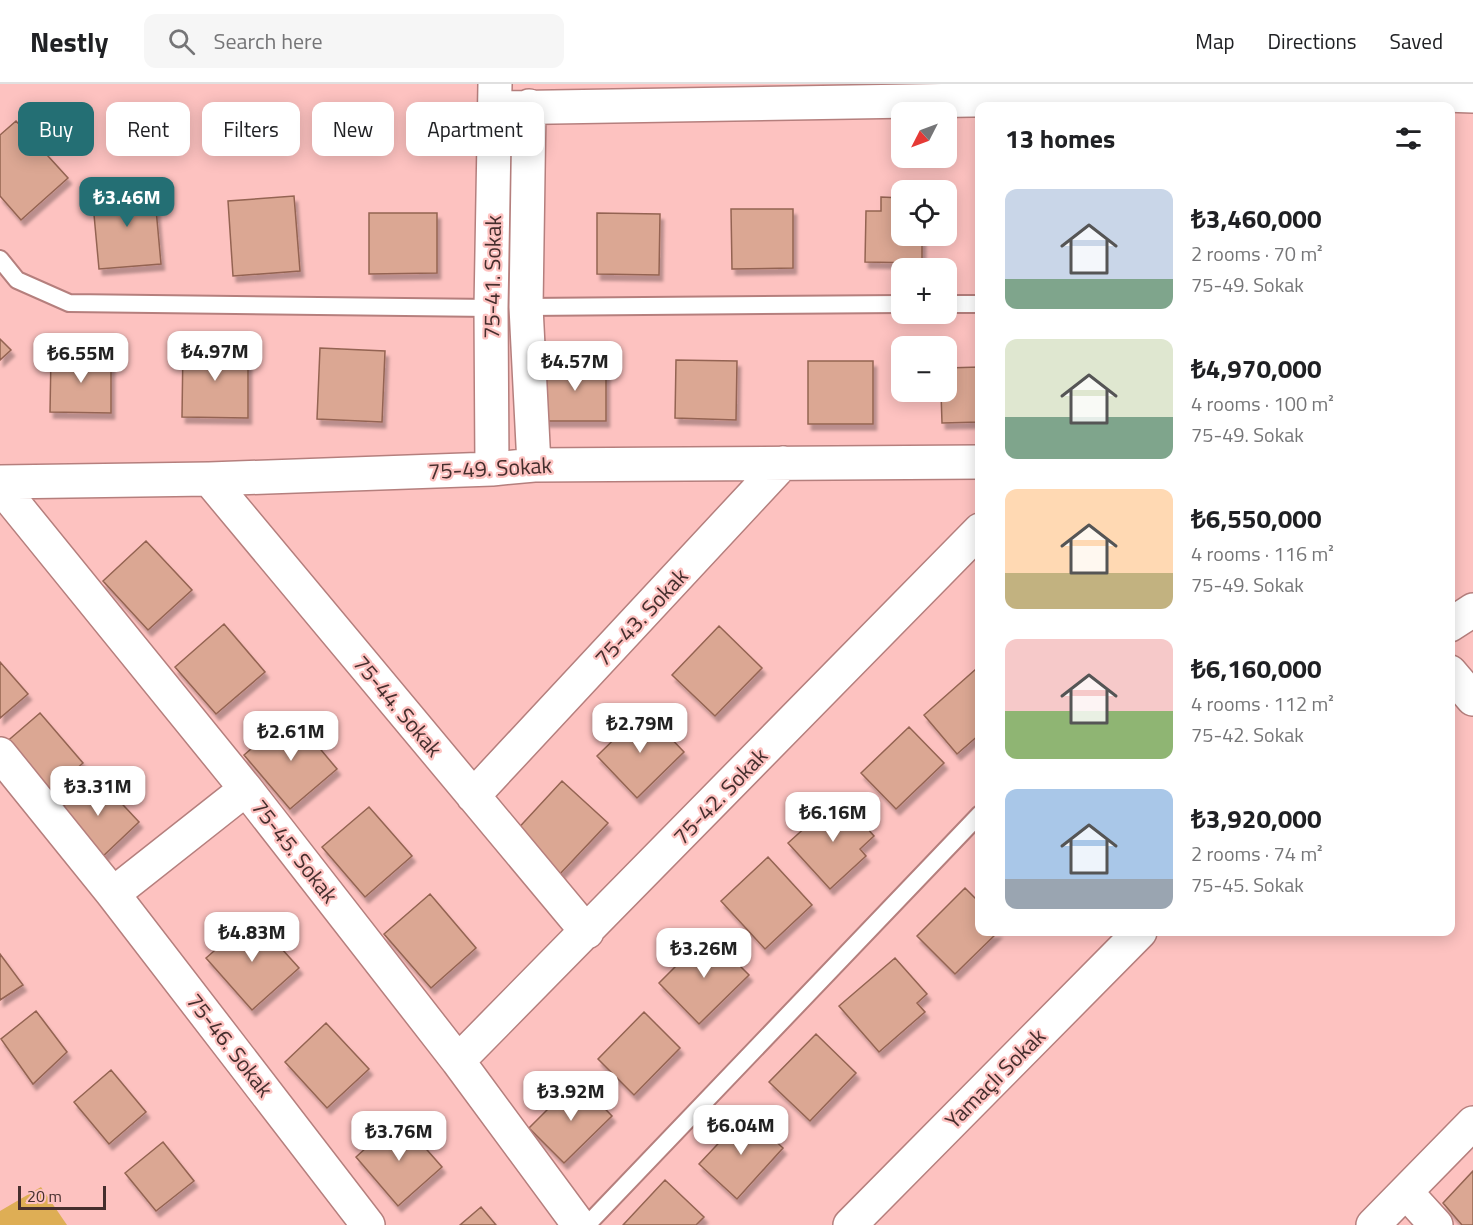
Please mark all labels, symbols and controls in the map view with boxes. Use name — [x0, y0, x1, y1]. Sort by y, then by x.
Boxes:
search box — [144, 14, 564, 68]
text: Nestly — [30, 20, 108, 63]
text: Search here — [213, 24, 323, 58]
icon: search — [165, 25, 198, 58]
text: Map — [1195, 25, 1235, 57]
text: Directions — [1268, 25, 1357, 57]
text: Saved — [1390, 25, 1443, 57]
chip: Buy — [18, 102, 94, 156]
chip: Rent — [106, 102, 190, 156]
chip: Filters — [202, 102, 300, 156]
chip: New — [312, 102, 394, 156]
chip: Apartment — [406, 102, 544, 156]
north arrow — [891, 102, 957, 168]
map controls — [891, 102, 957, 402]
text: 13 homes — [1005, 119, 1115, 158]
icon: filters — [1392, 122, 1425, 155]
pin: ₺3.46M — [78, 177, 176, 228]
button: locate — [891, 180, 957, 246]
text: ₺3.46M — [93, 181, 161, 212]
text: ₺3,460,000 — [1191, 199, 1321, 238]
icon: home — [1053, 213, 1125, 285]
street label: 75-41. Sokak — [474, 214, 510, 339]
text: 2 rooms · 70 m² — [1191, 238, 1323, 269]
button: + — [891, 258, 957, 324]
text: 75-49. Sokak — [1191, 269, 1304, 300]
pin: ₺4.97M — [166, 331, 264, 382]
pin: ₺6.55M — [32, 333, 130, 384]
text: ₺4.97M — [181, 335, 249, 366]
button: − — [891, 336, 957, 402]
text: ₺6.55M — [47, 337, 115, 368]
pin: ₺4.57M — [526, 341, 624, 392]
text: ₺4.57M — [541, 345, 609, 376]
text: ₺4,970,000 — [1191, 349, 1321, 388]
icon: home — [1053, 363, 1125, 435]
text: 4 rooms · 100 m² — [1191, 388, 1334, 419]
text: 75-49. Sokak — [1191, 419, 1304, 450]
street label: 75-49. Sokak — [427, 448, 553, 488]
text: ₺6,550,000 — [1191, 499, 1321, 538]
icon: home — [1053, 513, 1125, 585]
text: 4 rooms · 116 m² — [1191, 538, 1334, 569]
street label: 75-43. Sokak — [586, 560, 696, 674]
text: 75-49. Sokak — [1191, 569, 1304, 600]
street label: 75-44. Sokak — [345, 648, 451, 765]
text: ₺6,160,000 — [1191, 649, 1321, 688]
icon: home — [1053, 663, 1125, 735]
text: 4 rooms · 112 m² — [1191, 688, 1334, 719]
pin: ₺2.79M — [591, 703, 689, 754]
text: ₺2.79M — [606, 707, 674, 738]
pin: ₺2.61M — [242, 711, 340, 762]
text: ₺2.61M — [257, 715, 325, 746]
text: 75-42. Sokak — [1191, 719, 1304, 750]
street label: 75-42. Sokak — [665, 739, 776, 852]
pin: ₺3.31M — [49, 766, 147, 817]
text: ₺3.31M — [64, 770, 132, 801]
street label: 75-45. Sokak — [243, 792, 347, 911]
pin: ₺6.16M — [784, 792, 882, 843]
text: ₺6.16M — [799, 796, 867, 827]
text: ₺3,920,000 — [1191, 799, 1321, 838]
icon: home — [1053, 813, 1125, 885]
text: 2 rooms · 74 m² — [1191, 838, 1323, 869]
text: 75-45. Sokak — [1191, 869, 1304, 900]
pin: ₺4.83M — [203, 912, 301, 963]
text: ₺4.83M — [218, 916, 286, 947]
pin: ₺3.26M — [655, 928, 753, 979]
text: ₺3.26M — [670, 932, 738, 963]
street label: 75-46. Sokak — [178, 986, 282, 1105]
street label: Yamaçlı Sokak — [937, 1019, 1054, 1136]
pin: ₺3.92M — [522, 1071, 620, 1122]
text: ₺3.92M — [537, 1075, 605, 1106]
pin: ₺6.04M — [692, 1105, 790, 1156]
text: ₺6.04M — [707, 1109, 775, 1140]
pin: ₺3.76M — [350, 1111, 448, 1162]
text: ₺3.76M — [365, 1115, 433, 1146]
scale bar — [18, 1183, 106, 1210]
text: 20 m — [27, 1184, 62, 1208]

